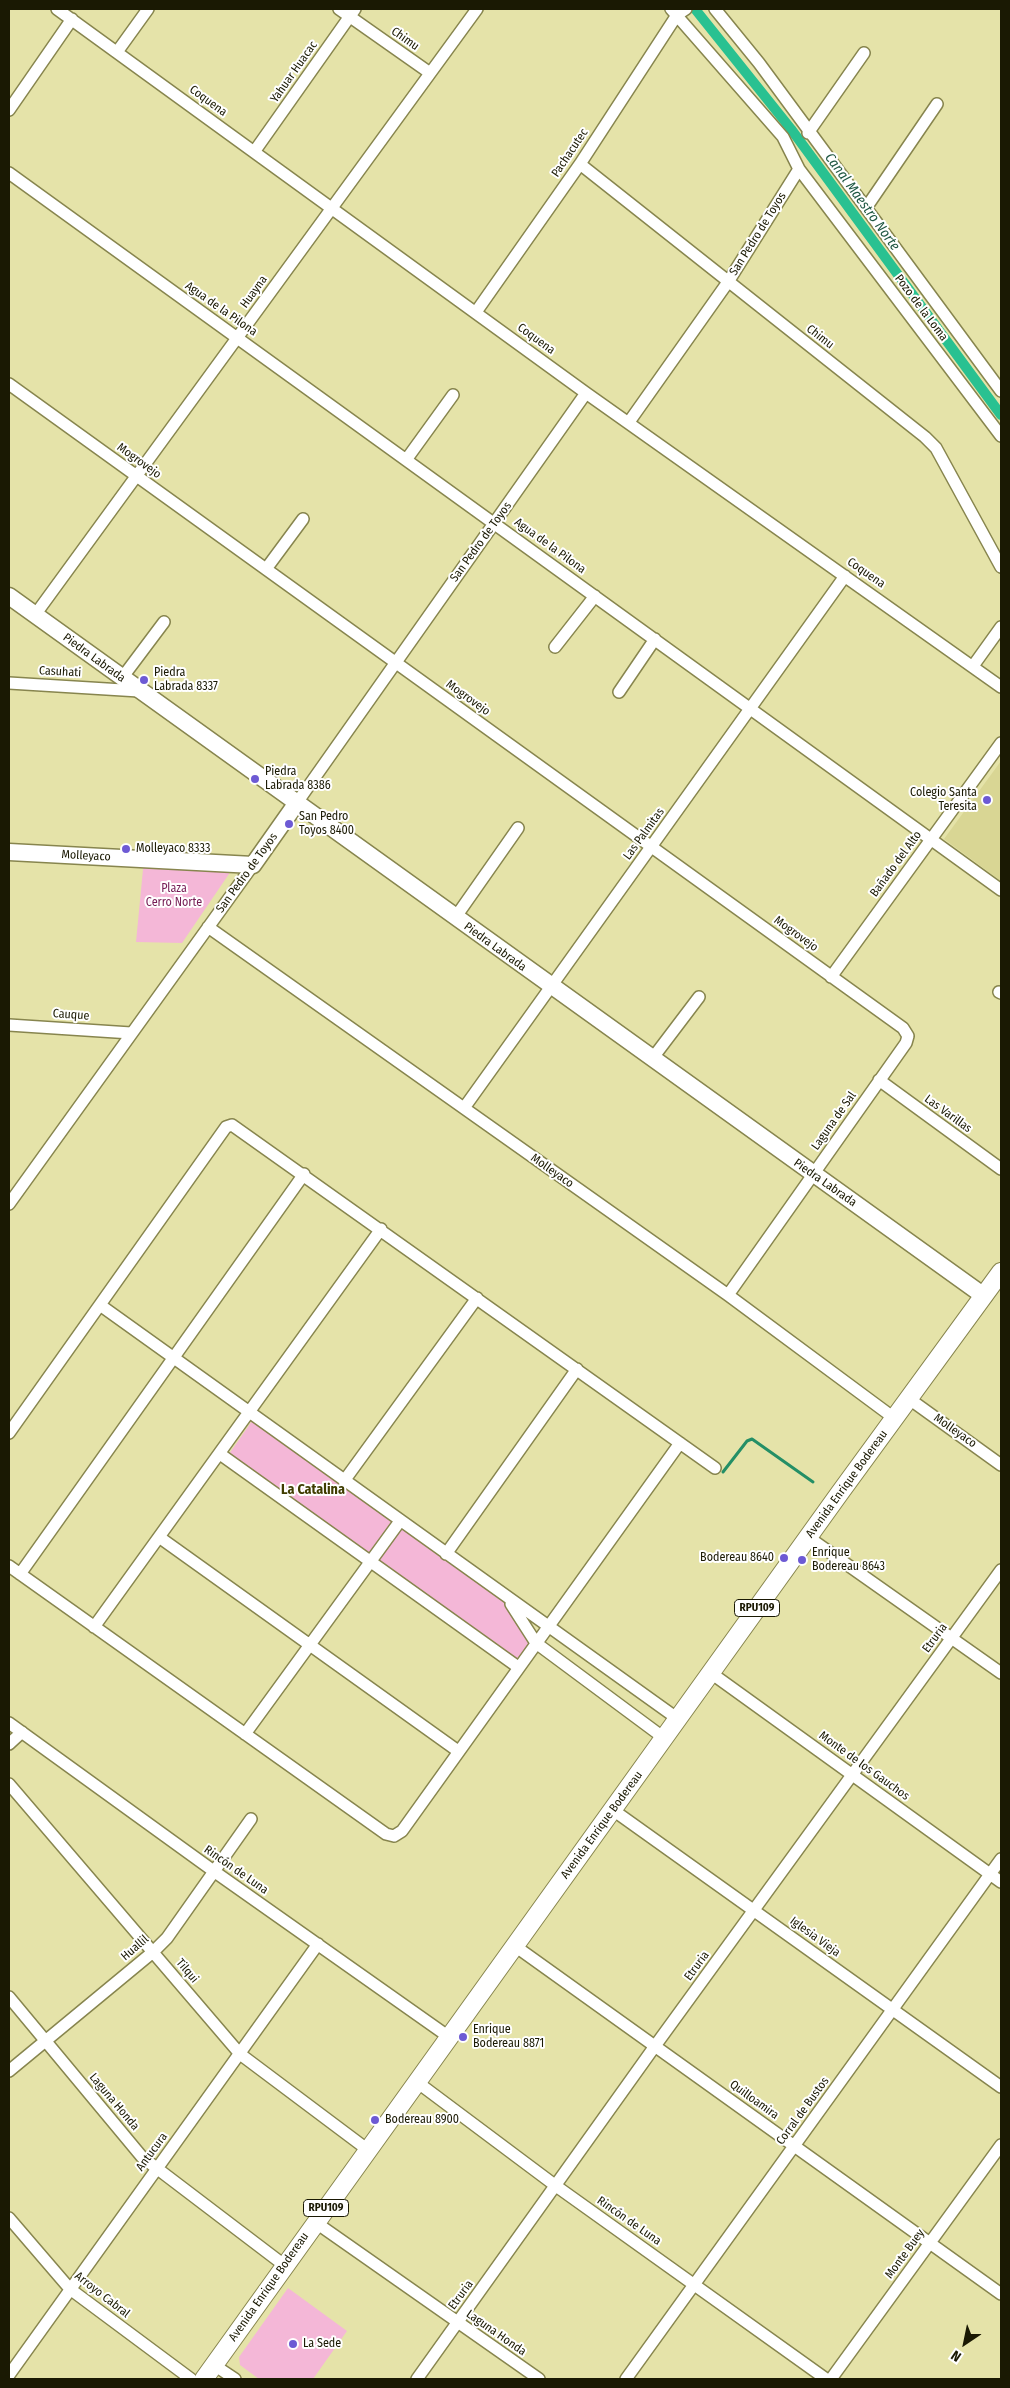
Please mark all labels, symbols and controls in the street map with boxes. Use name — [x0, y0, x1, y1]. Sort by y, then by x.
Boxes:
street label: Chimu — [388, 24, 422, 54]
street label: Yahuar Huacac — [267, 38, 321, 106]
street label: Coquena — [186, 83, 230, 119]
street label: Pachacutec — [549, 126, 591, 180]
water label: Canal Maestro Norte — [821, 150, 903, 254]
street label: San Pedro de Toyos — [727, 190, 789, 278]
street label: Pozo de la Loma — [891, 272, 951, 344]
street label: Huayna — [237, 273, 271, 311]
street label: Agua de la Pilona — [182, 279, 260, 339]
street label: Coquena — [514, 321, 558, 357]
street label: Chimu — [803, 322, 837, 352]
street label: Mogrovejo — [114, 440, 164, 482]
street label: San Pedro de Toyos — [447, 499, 515, 585]
street label: Agua de la Pilona — [511, 515, 589, 577]
street label: Coquena — [844, 555, 888, 591]
street label: Piedra Labrada — [60, 631, 128, 685]
street label: Casuhati — [38, 664, 82, 680]
place label: Piedra Labrada 8337 — [154, 666, 218, 694]
marker: Piedra Labrada 8337 — [138, 674, 150, 686]
street label: Mogrovejo — [443, 677, 493, 719]
place label: Piedra Labrada 8386 — [265, 765, 331, 793]
marker: Piedra Labrada 8386 — [249, 773, 261, 785]
place label: Colegio Santa Teresita — [910, 786, 977, 814]
marker: Colegio Santa Teresita — [981, 794, 993, 806]
street label: Las Palmitas — [620, 805, 668, 863]
place label: San Pedro Toyos 8400 — [299, 810, 354, 838]
marker: San Pedro Toyos 8400 — [283, 818, 295, 830]
street label: Bañado del Alto — [867, 828, 925, 900]
street label: San Pedro de Toyos — [213, 830, 281, 916]
place label: Molleyaco 8333 — [136, 842, 210, 856]
marker: Molleyaco 8333 — [120, 843, 132, 855]
street label: Molleyaco — [61, 848, 111, 864]
park label: Plaza Cerro Norte — [146, 882, 202, 910]
street label: Mogrovejo — [771, 913, 821, 955]
street label: Piedra Labrada — [461, 920, 529, 974]
street label: Cauque — [52, 1007, 90, 1023]
street label: Laguna de Sal — [809, 1089, 859, 1153]
street label: Las Varillas — [922, 1092, 974, 1136]
street label: Molleyaco — [528, 1151, 576, 1191]
street label: Piedra Labrada — [791, 1156, 859, 1210]
street label: Molleyaco — [931, 1411, 979, 1451]
street label: Avenida Enrique Bodereau — [803, 1427, 891, 1541]
district label: La Catalina — [281, 1482, 345, 1498]
place label: Enrique Bodereau 8643 — [812, 1546, 885, 1574]
place label: Bodereau 8640 — [700, 1551, 774, 1565]
marker: Bodereau 8640 — [778, 1552, 790, 1564]
marker: Enrique Bodereau 8643 — [796, 1554, 808, 1566]
road number: RPU109 — [734, 1600, 780, 1616]
street label: Etruria — [919, 1620, 951, 1656]
street label: Monte de los Gauchos — [816, 1728, 912, 1804]
street label: Avenida Enrique Bodereau — [558, 1768, 646, 1882]
street label: Rincón de Luna — [201, 1843, 271, 1897]
street label: Iglesia Vieja — [787, 1914, 843, 1960]
street label: Huallil — [118, 1932, 152, 1964]
street label: Etruria — [681, 1948, 713, 1984]
street label: Tilqui — [173, 1956, 201, 1986]
place label: Enrique Bodereau 8871 — [473, 2023, 544, 2051]
marker: Enrique Bodereau 8871 — [457, 2031, 469, 2043]
street label: Laguna Honda — [86, 2071, 142, 2133]
street label: Corral de Bustos — [774, 2074, 832, 2148]
street label: Quilloamira — [727, 2077, 781, 2123]
place label: Bodereau 8900 — [385, 2113, 459, 2127]
marker: Bodereau 8900 — [369, 2114, 381, 2126]
street label: Antucura — [133, 2130, 171, 2174]
street label: Rincón de Luna — [594, 2194, 664, 2248]
road number: RPU109 — [304, 2200, 348, 2216]
street label: Monte Buey — [882, 2226, 928, 2282]
street label: Avenida Enrique Bodereau — [226, 2230, 312, 2344]
street label: Arroyo Cabral — [72, 2269, 132, 2321]
street label: Etruria — [445, 2277, 477, 2313]
street label: Laguna Honda — [463, 2307, 529, 2359]
north arrow — [940, 2318, 990, 2368]
place label: La Sede — [303, 2337, 341, 2351]
marker: La Sede — [287, 2338, 299, 2350]
text: N — [948, 2346, 965, 2365]

